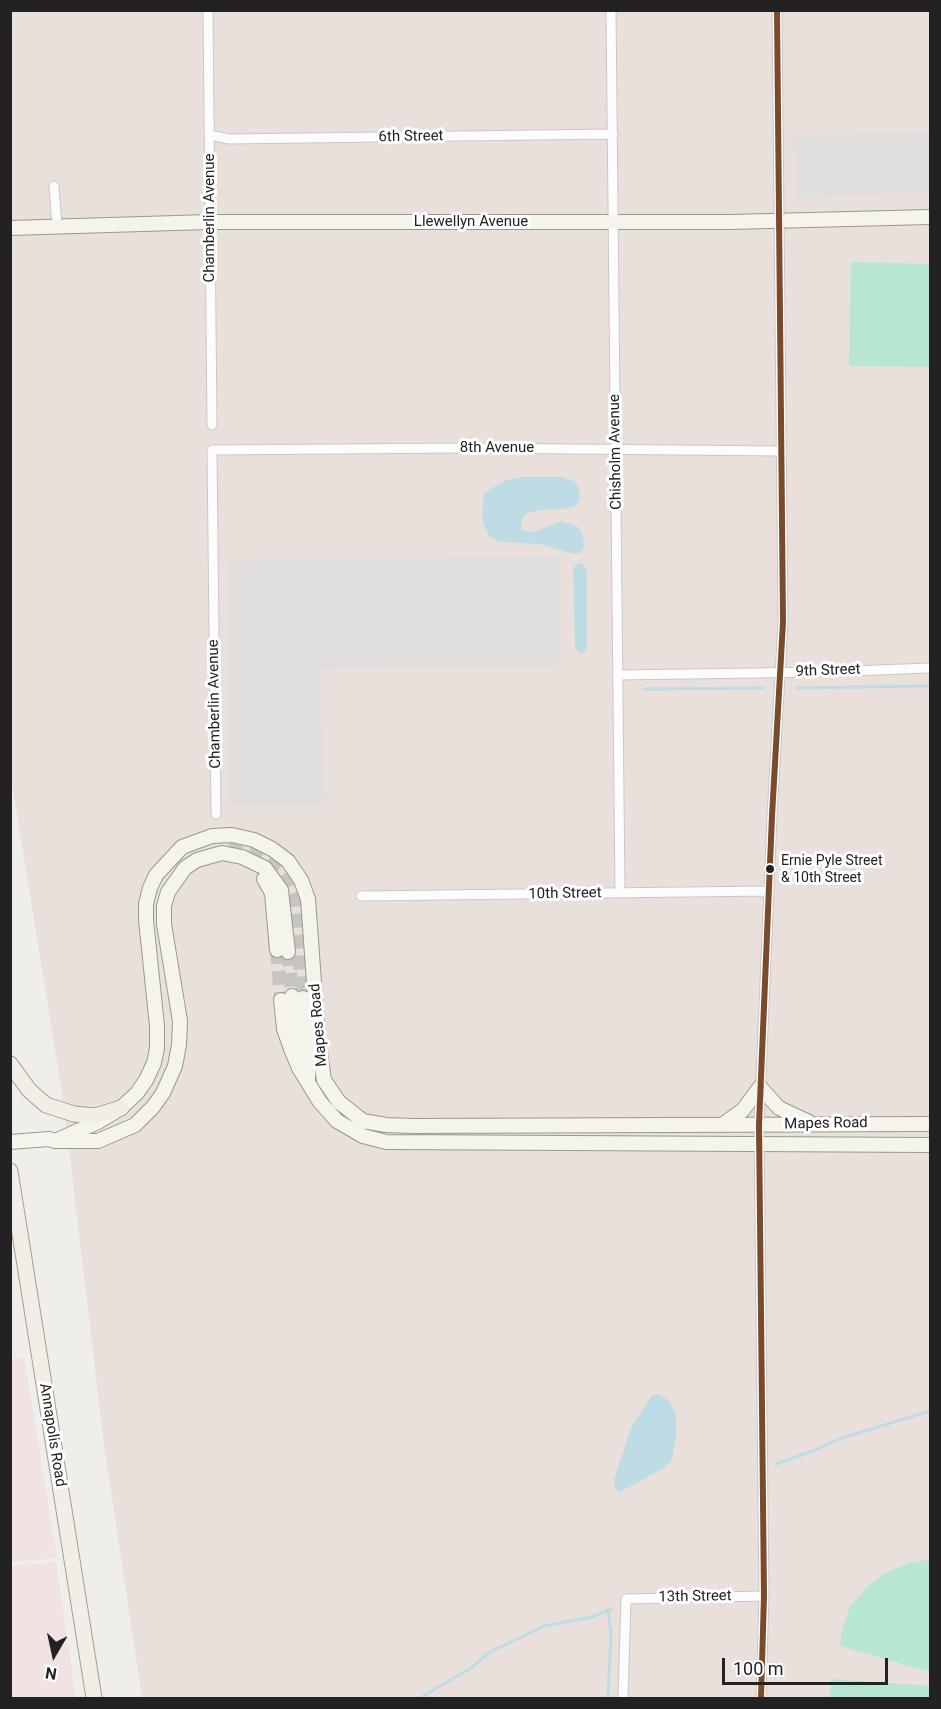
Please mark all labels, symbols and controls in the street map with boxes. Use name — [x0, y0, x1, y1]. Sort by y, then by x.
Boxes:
street label: 6th Street — [378, 127, 444, 147]
street label: Chamberlin Avenue — [201, 153, 219, 283]
street label: Llewellyn Avenue — [414, 213, 528, 231]
street label: Chisholm Avenue — [606, 394, 626, 510]
street label: 8th Avenue — [460, 439, 534, 457]
street label: Chamberlin Avenue — [205, 639, 225, 769]
street label: 9th Street — [795, 661, 861, 681]
place label: Ernie Pyle Street & 10th Street — [781, 853, 883, 886]
marker: Ernie Pyle Street & 10th Street — [764, 863, 776, 875]
street label: 10th Street — [528, 884, 602, 904]
street label: Mapes Road — [306, 983, 332, 1067]
street label: Mapes Road — [784, 1114, 868, 1134]
street label: Annapolis Road — [35, 1382, 69, 1488]
street label: 13th Street — [658, 1587, 732, 1607]
north arrow — [24, 1625, 84, 1685]
scale bar — [725, 1646, 892, 1684]
text: 100 m — [733, 1658, 784, 1679]
text: N — [44, 1663, 58, 1684]

